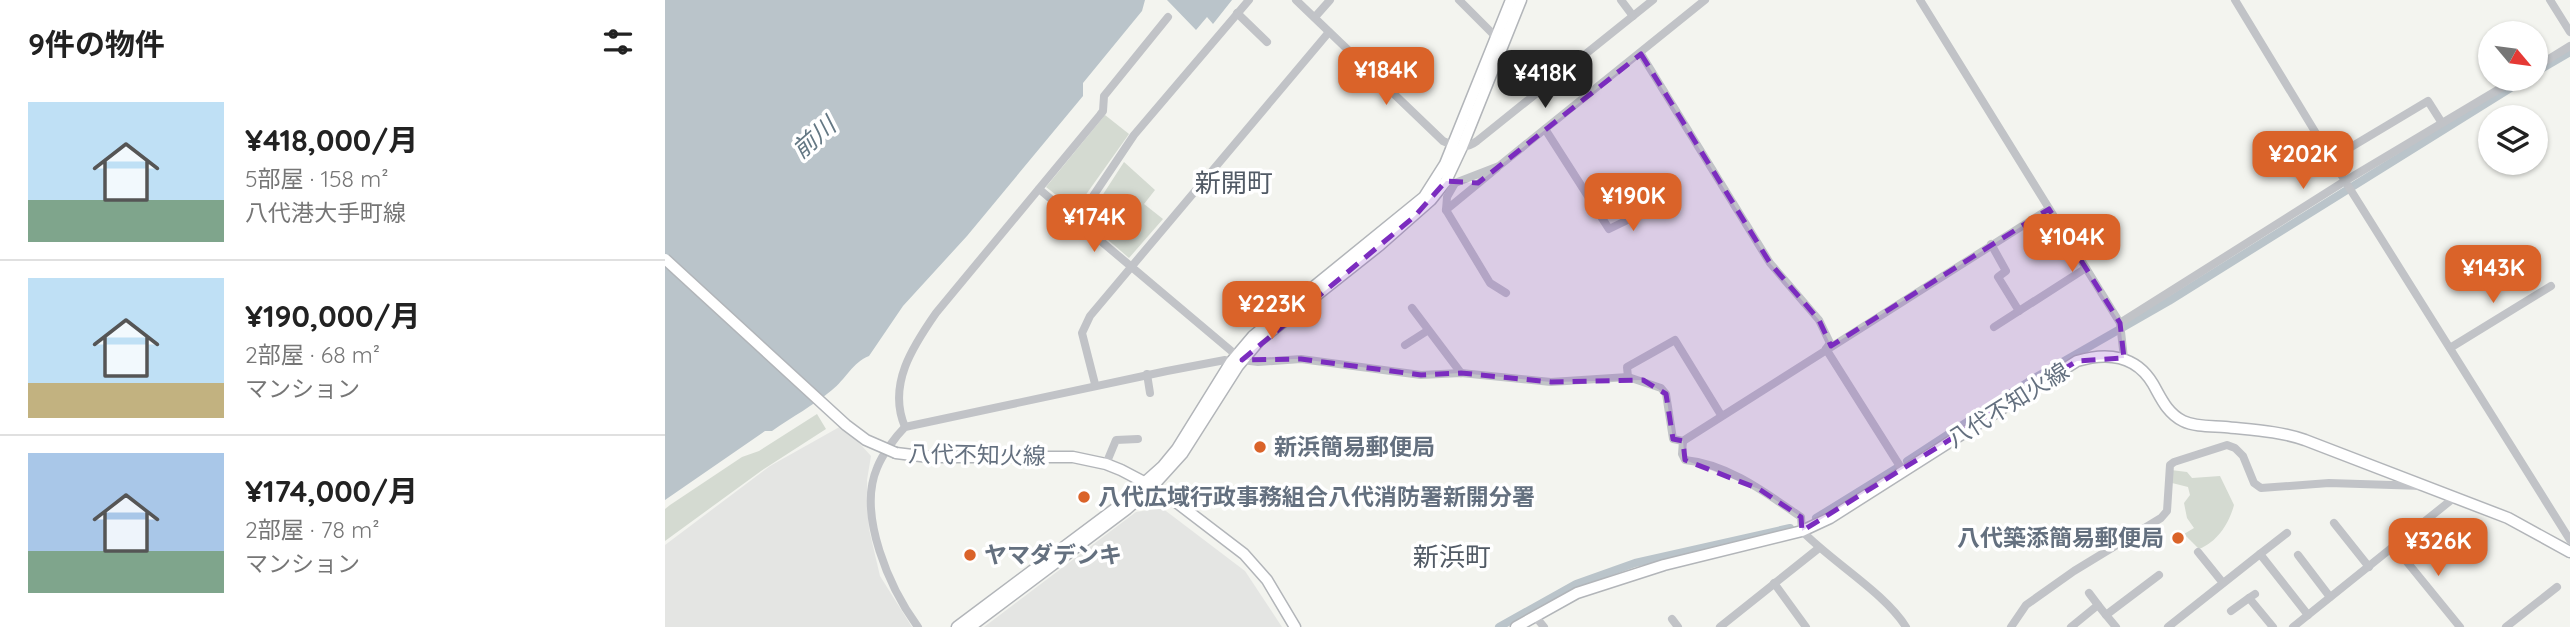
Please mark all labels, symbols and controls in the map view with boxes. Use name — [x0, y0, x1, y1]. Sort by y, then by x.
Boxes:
north arrow — [2478, 21, 2548, 91]
map controls — [2478, 21, 2548, 175]
icon: filters — [599, 23, 637, 61]
text: 9件の物件 — [28, 25, 165, 63]
pin: ¥184K — [1337, 48, 1435, 107]
pin: ¥418K — [1496, 50, 1594, 110]
text: ¥184K — [1354, 55, 1418, 84]
text: ¥418K — [1513, 58, 1577, 87]
button: layers — [2478, 105, 2548, 175]
water label: 前川 — [785, 108, 844, 164]
text: ¥418,000/月 — [245, 121, 418, 159]
icon: home — [84, 130, 168, 214]
pin: ¥202K — [2254, 132, 2352, 191]
text: ¥202K — [2268, 139, 2338, 168]
text: 5部屋 · 158 m² — [245, 164, 389, 193]
district label: 新開町 — [1195, 166, 1273, 199]
pin: ¥190K — [1584, 174, 1682, 233]
text: ¥190K — [1601, 181, 1665, 210]
pin: ¥174K — [1045, 194, 1143, 254]
text: 八代港大手町線 — [245, 198, 406, 227]
text: ¥174K — [1063, 202, 1125, 231]
pin: ¥104K — [2023, 215, 2121, 274]
text: ¥104K — [2039, 222, 2105, 251]
pin: ¥143K — [2444, 246, 2542, 305]
text: ¥143K — [2461, 253, 2525, 282]
pin: ¥223K — [1223, 282, 1321, 341]
text: ¥223K — [1238, 289, 1306, 318]
text: ¥190,000/月 — [245, 297, 421, 335]
icon: home — [84, 306, 168, 390]
text: 2部屋 · 68 m² — [245, 340, 380, 369]
street label: 八代不知火線 — [1942, 356, 2074, 453]
text: マンション — [245, 374, 360, 403]
place label: 新浜簡易郵便局 — [1274, 432, 1435, 461]
street label: 八代不知火線 — [908, 439, 1046, 470]
marker: 新浜簡易郵便局 — [1252, 439, 1268, 455]
text: ¥174,000/月 — [245, 472, 418, 510]
icon: home — [84, 481, 168, 565]
place label: 八代広域行政事務組合八代消防署新開分署 — [1098, 482, 1535, 511]
marker: 八代広域行政事務組合八代消防署新開分署 — [1076, 489, 1092, 505]
text: 2部屋 · 78 m² — [245, 515, 380, 544]
pin: ¥326K — [2389, 518, 2487, 578]
place label: 八代築添簡易郵便局 — [1957, 523, 2164, 552]
text: ¥326K — [2405, 526, 2471, 555]
marker: 八代築添簡易郵便局 — [2170, 530, 2186, 546]
place label: ヤマダデンキ — [984, 540, 1122, 569]
district label: 新浜町 — [1413, 540, 1491, 573]
marker: ヤマダデンキ — [962, 547, 978, 563]
text: マンション — [245, 549, 360, 578]

